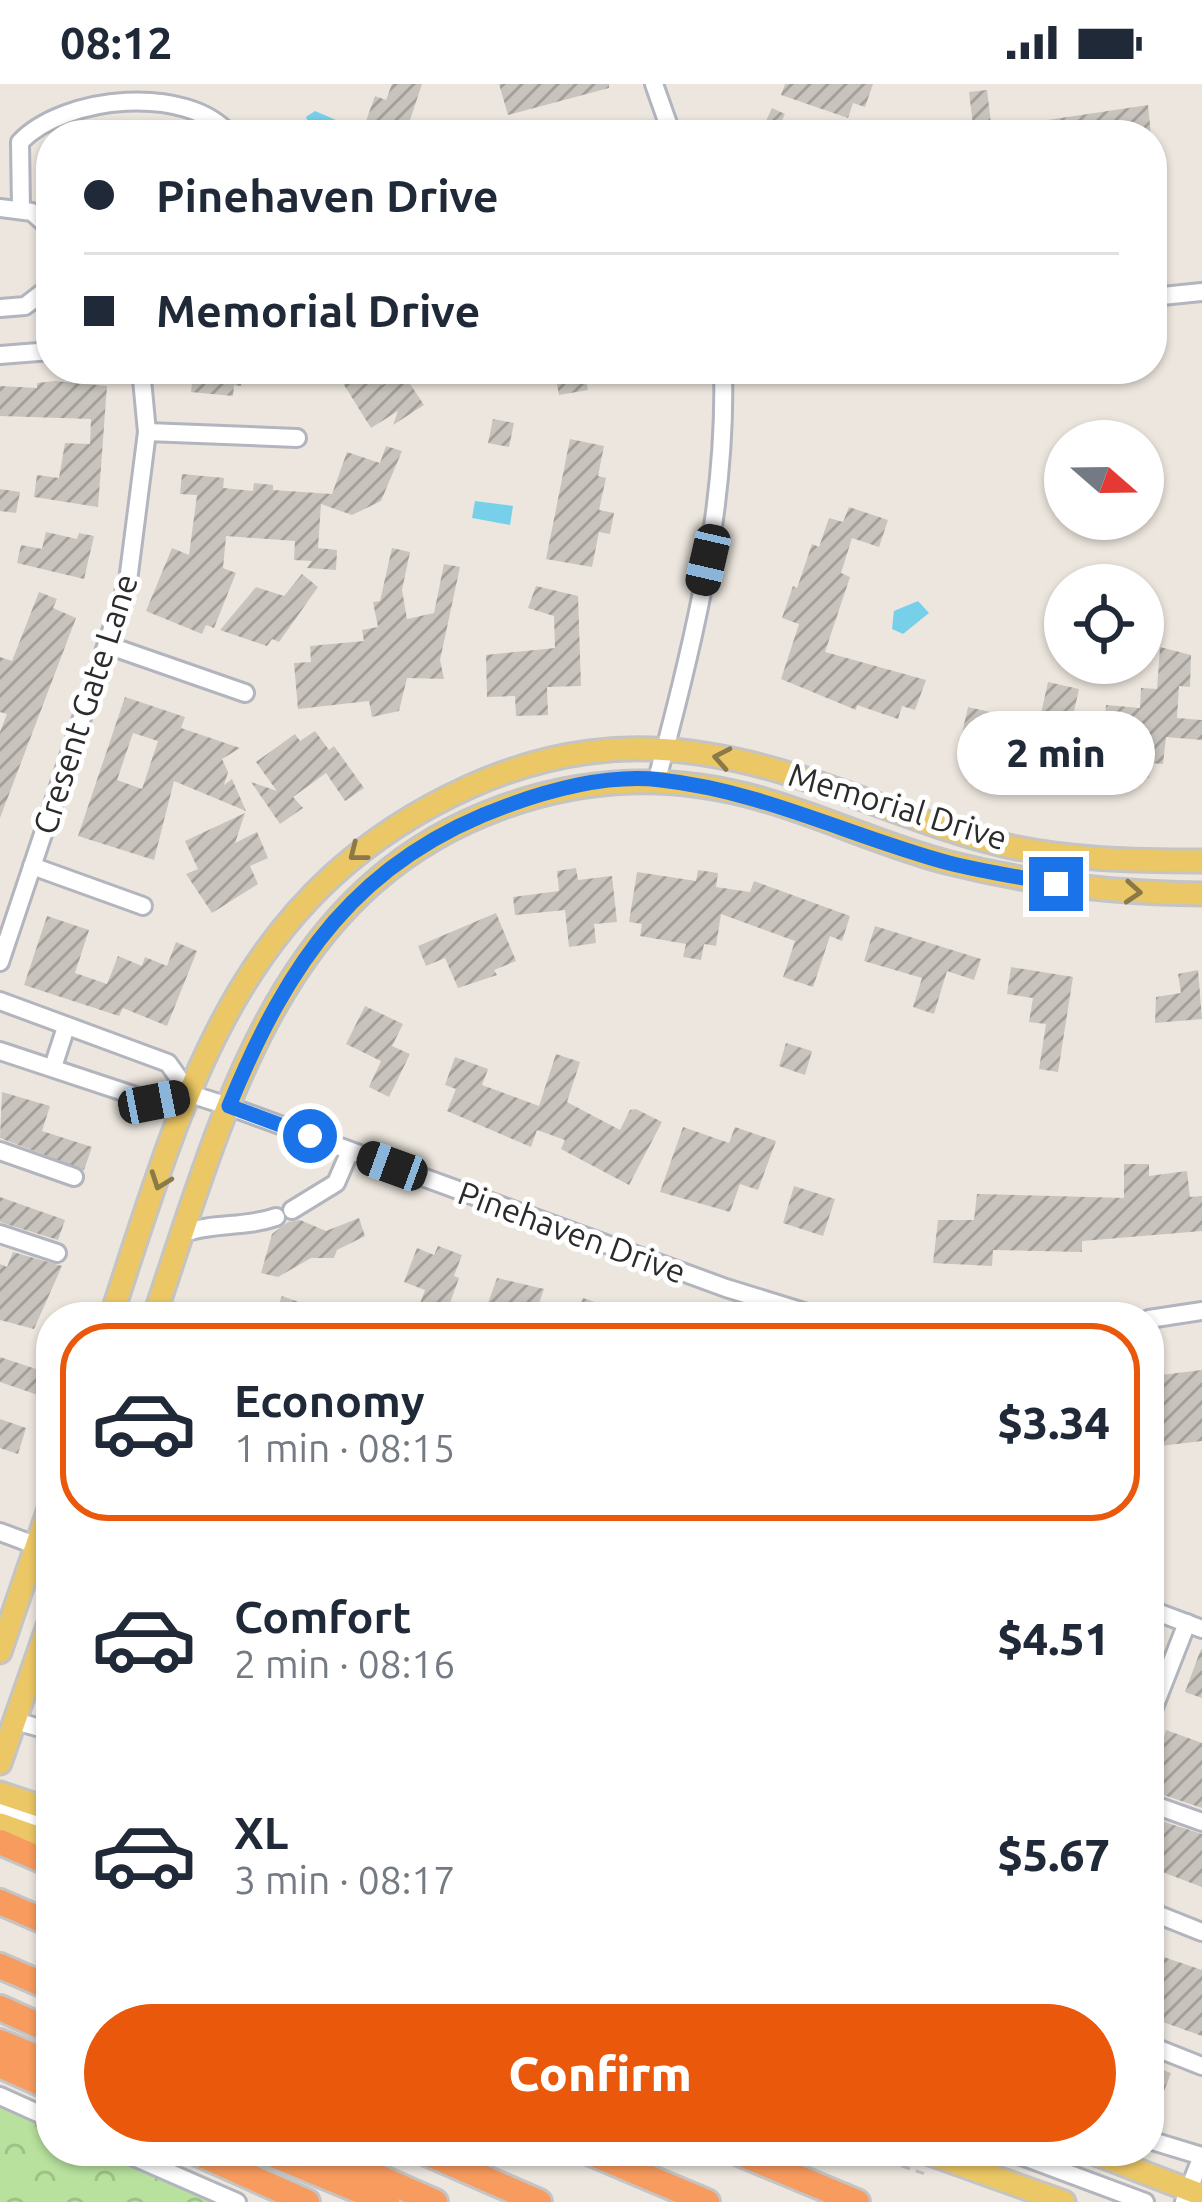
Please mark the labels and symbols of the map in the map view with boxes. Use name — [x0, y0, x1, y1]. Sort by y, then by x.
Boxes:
north arrow — [1044, 420, 1164, 540]
car — [682, 521, 734, 599]
street label: Cresent Gate Lane — [25, 569, 144, 839]
callout: 2 min — [957, 710, 1155, 794]
one-way arrow — [712, 746, 732, 772]
street label: Memorial Drive — [784, 755, 1012, 856]
one-way arrow — [349, 839, 371, 860]
route end — [1029, 857, 1083, 911]
one-way arrow — [1124, 879, 1142, 905]
car — [115, 1077, 193, 1127]
route start — [283, 1109, 337, 1163]
car — [352, 1137, 432, 1195]
one-way arrow — [149, 1169, 174, 1190]
street label: Pinehaven Drive — [453, 1173, 691, 1290]

